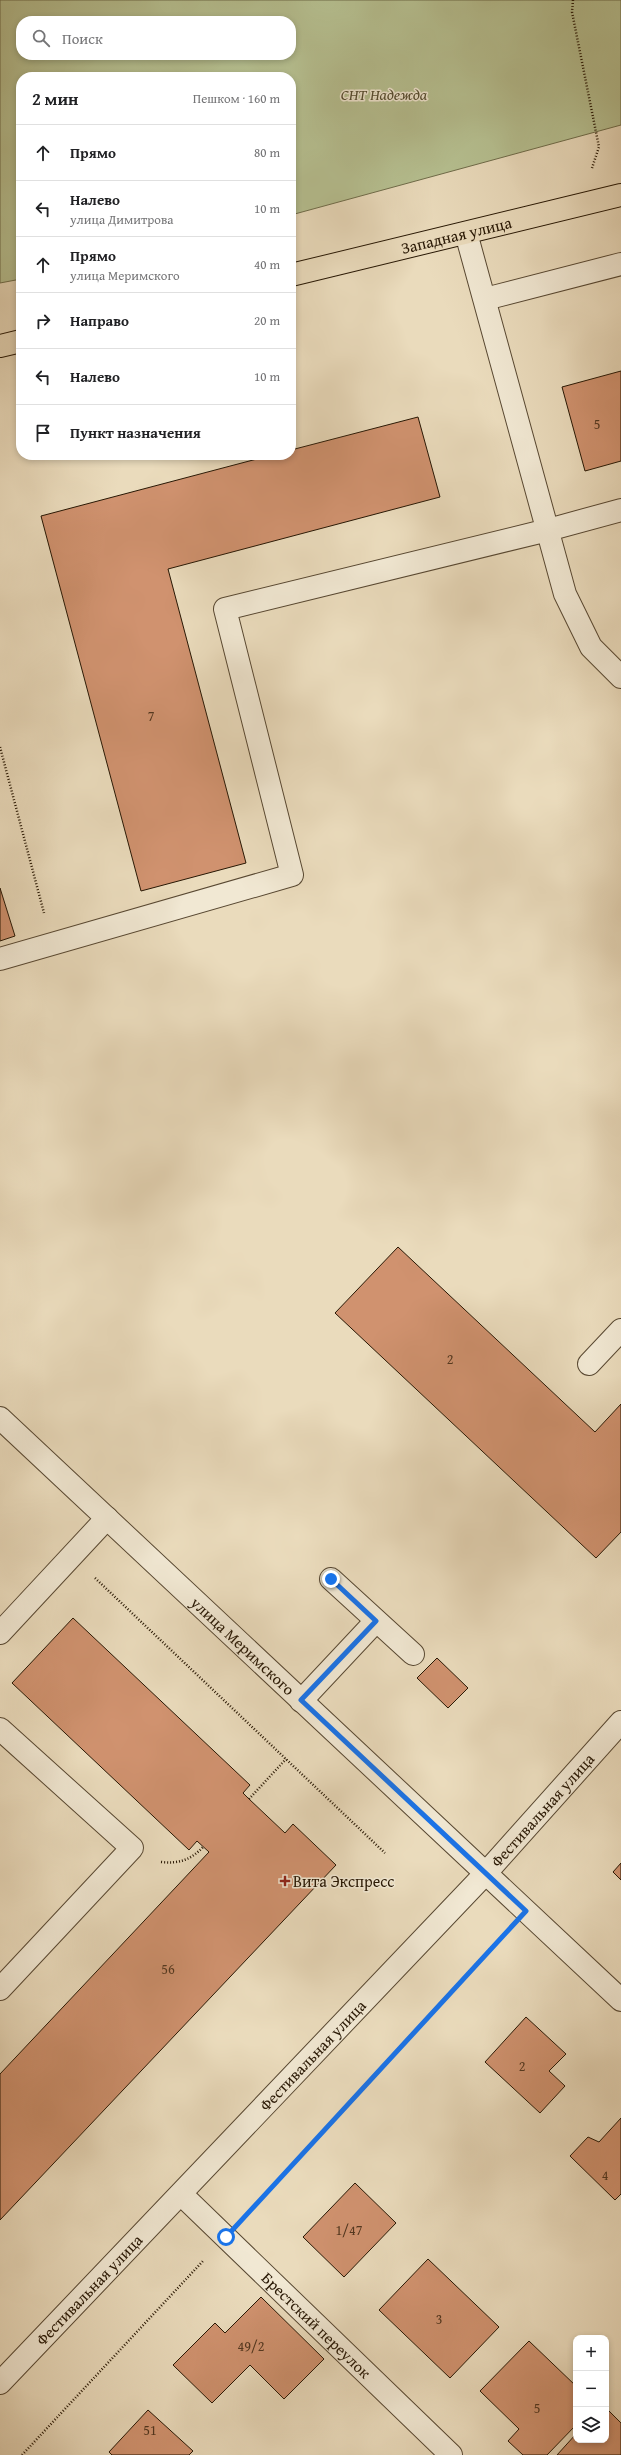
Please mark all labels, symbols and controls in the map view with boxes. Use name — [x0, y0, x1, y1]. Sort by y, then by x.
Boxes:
search box — [16, 16, 296, 60]
icon: search — [30, 27, 52, 49]
text: Поиск — [62, 28, 103, 49]
park label: СНТ Надежда — [341, 82, 428, 106]
text: 2 мин — [32, 86, 78, 111]
text: Пешком · 160 m — [193, 89, 280, 108]
icon: ahead — [32, 142, 54, 164]
text: Прямо — [70, 142, 116, 163]
text: 80 m — [254, 143, 280, 162]
text: Налево — [70, 189, 120, 210]
icon: left — [32, 198, 54, 220]
text: 10 m — [254, 199, 280, 218]
text: улица Димитрова — [70, 210, 173, 229]
street label: Западная улица — [398, 210, 514, 260]
text: Прямо — [70, 245, 116, 266]
icon: ahead — [32, 254, 54, 276]
text: 40 m — [254, 255, 280, 274]
text: улица Меримского — [70, 266, 180, 285]
icon: right — [32, 310, 54, 332]
text: Направо — [70, 310, 129, 331]
text: 20 m — [254, 311, 280, 330]
icon: left — [32, 366, 54, 388]
text: Налево — [70, 366, 120, 387]
text: 10 m — [254, 367, 280, 386]
house number: 5 — [594, 414, 600, 434]
icon: arrive — [32, 422, 54, 444]
text: Пункт назначения — [70, 422, 201, 443]
house number: 7 — [148, 706, 155, 726]
house number: 2 — [447, 1349, 453, 1369]
route end — [322, 1570, 340, 1588]
street label: улица Меримского — [185, 1590, 300, 1701]
street label: Фестивальная улица — [485, 1747, 600, 1872]
place label: Вита Экспресс — [293, 1869, 394, 1893]
marker: Вита Экспресс — [280, 1876, 290, 1886]
house number: 56 — [161, 1959, 175, 1979]
street label: Фестивальная улица — [254, 1994, 372, 2116]
house number: 2 — [519, 2056, 525, 2076]
house number: 4 — [602, 2165, 609, 2185]
house number: 1/47 — [336, 2220, 363, 2240]
street label: Фестивальная улица — [30, 2228, 148, 2351]
route start — [217, 2228, 235, 2246]
street label: Брестский переулок — [256, 2266, 377, 2384]
house number: 3 — [436, 2309, 442, 2329]
map controls — [573, 2335, 609, 2443]
button: + — [573, 2335, 609, 2371]
house number: 49/2 — [238, 2336, 264, 2356]
button: − — [573, 2371, 609, 2407]
house number: 5 — [534, 2398, 540, 2418]
button: layers — [573, 2407, 609, 2443]
house number: 51 — [143, 2420, 157, 2440]

